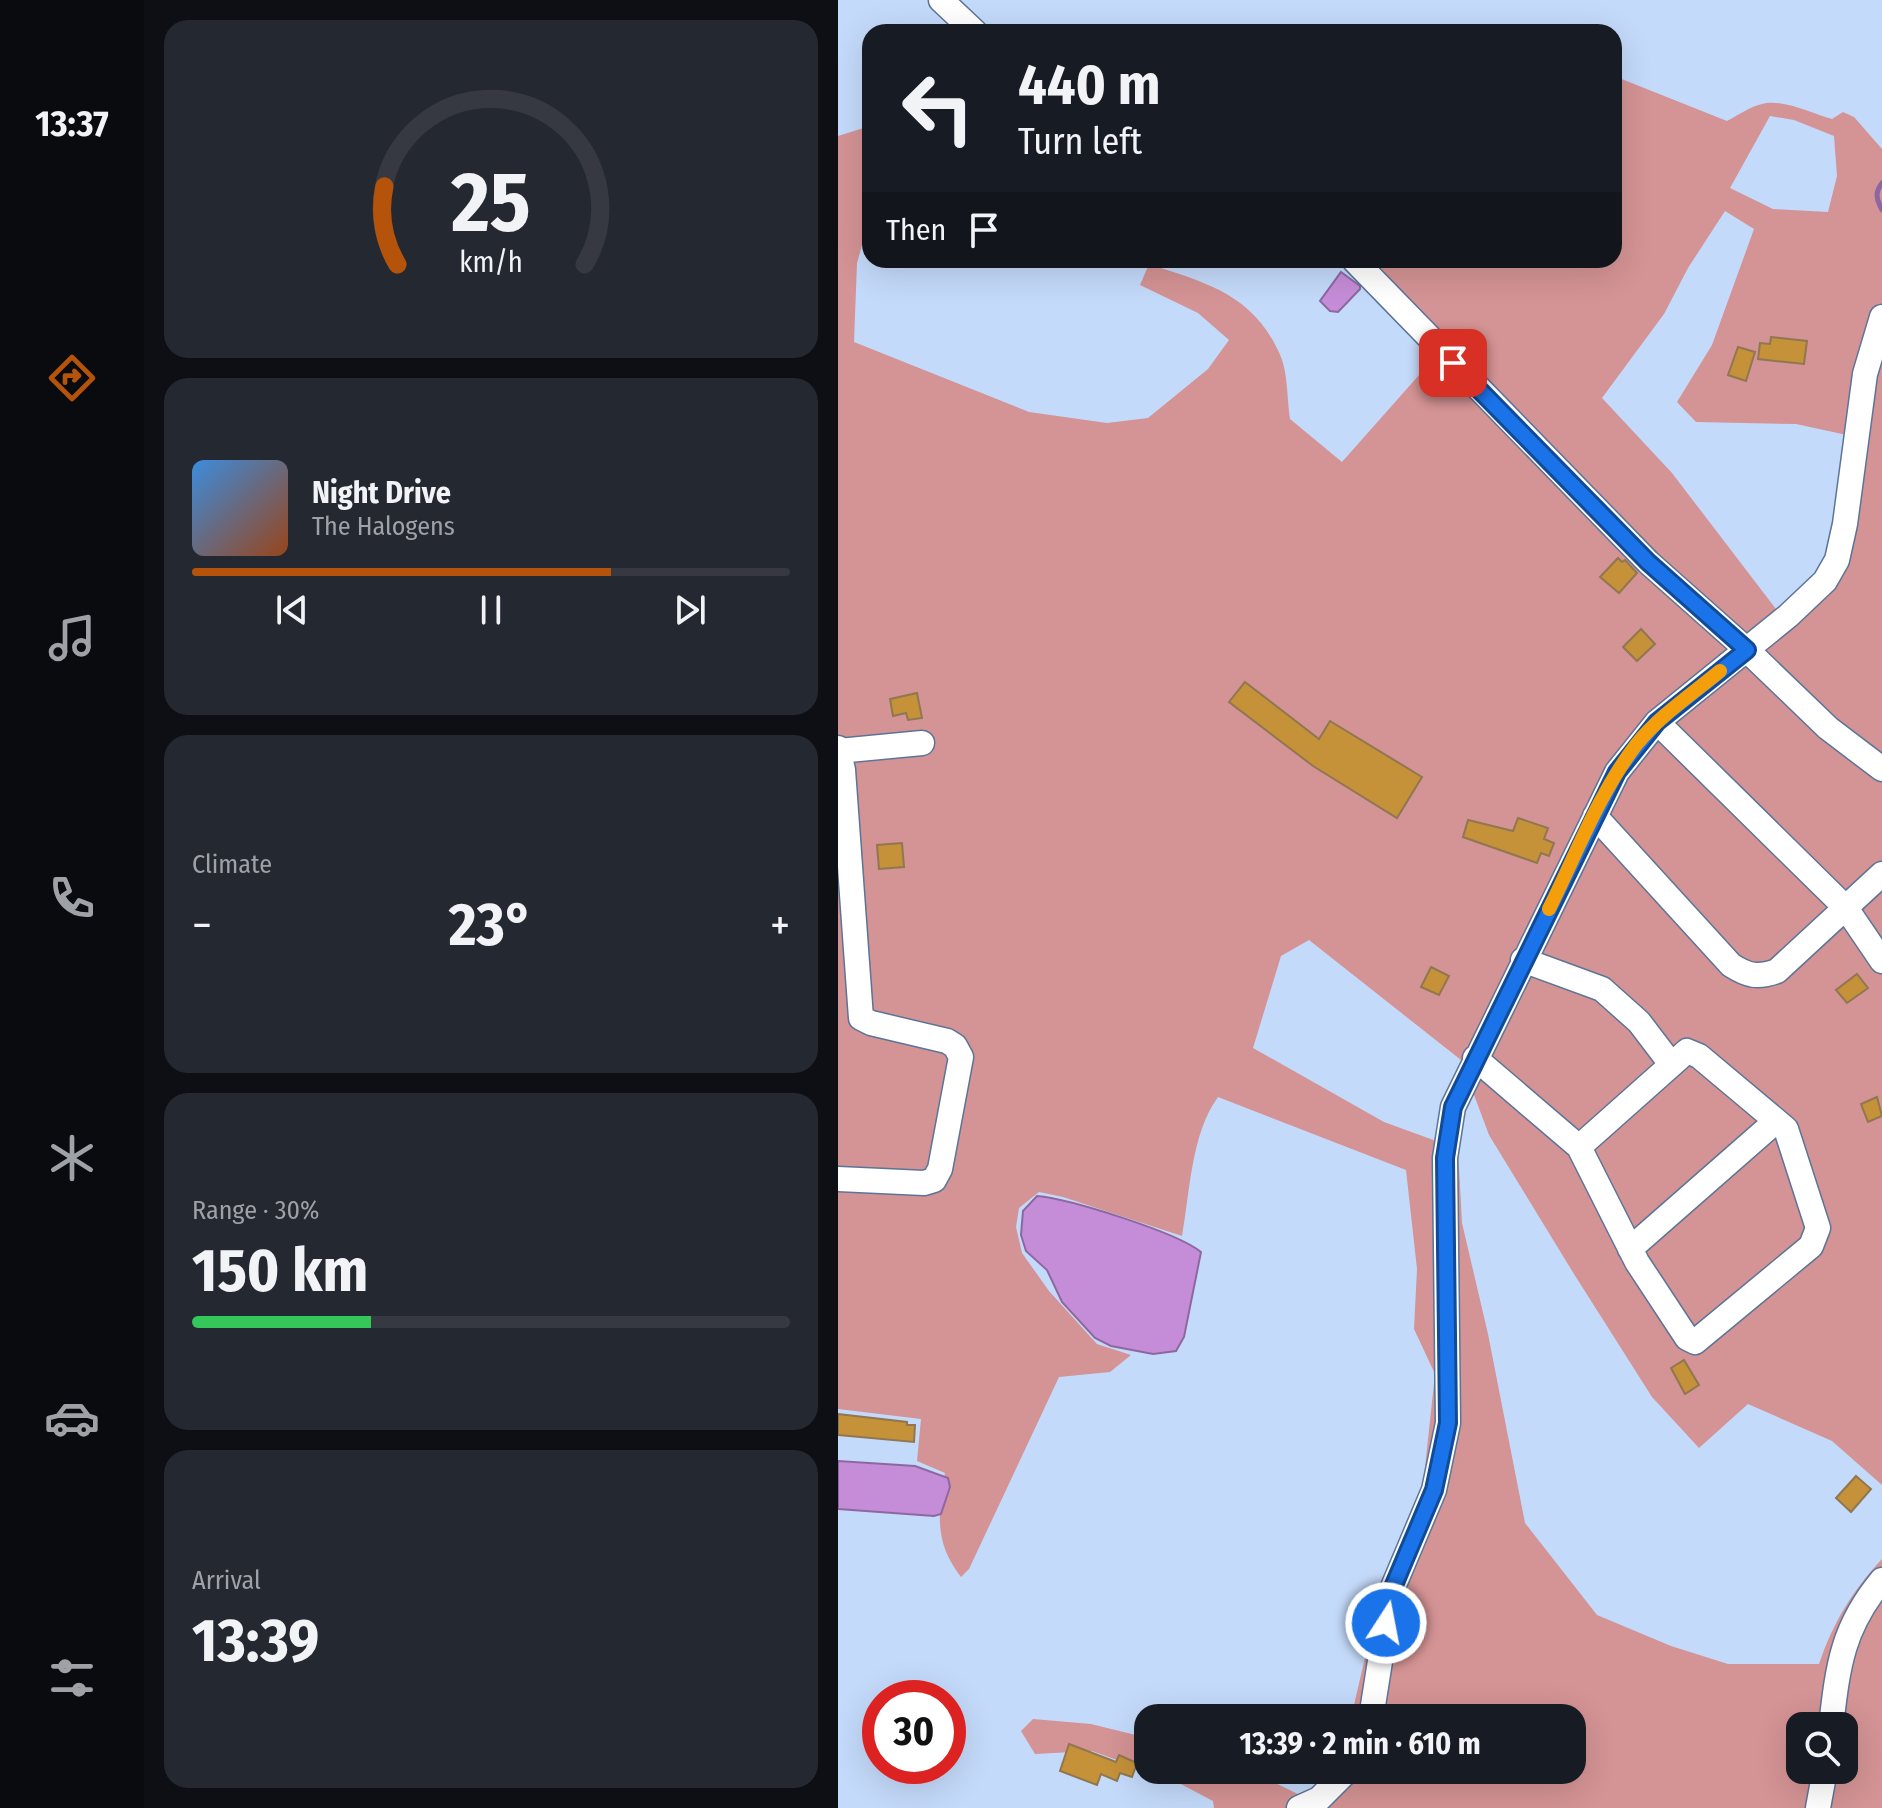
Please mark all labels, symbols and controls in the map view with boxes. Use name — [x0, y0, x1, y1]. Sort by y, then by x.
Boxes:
text: 440 m — [1018, 52, 1161, 119]
icon: left — [886, 56, 990, 160]
text: 13:37 — [35, 102, 109, 146]
text: Turn left — [1018, 120, 1142, 164]
text: 25 — [450, 152, 531, 252]
icon: arrive — [962, 208, 1006, 252]
text: Then — [886, 212, 946, 248]
text: km/h — [459, 245, 523, 280]
pin — [1419, 329, 1487, 397]
icon: arrive — [1431, 341, 1475, 385]
icon: directions — [44, 350, 100, 406]
text: Night Drive — [312, 475, 451, 511]
text: The Halogens — [312, 511, 455, 542]
icon: previous — [270, 588, 314, 632]
icon: pause — [469, 588, 513, 632]
icon: next — [668, 588, 712, 632]
icon: music — [44, 610, 100, 666]
text: Climate — [192, 849, 272, 880]
icon: phone — [44, 870, 100, 926]
text: 23° — [449, 889, 533, 961]
text: − — [192, 899, 212, 952]
text: + — [770, 899, 790, 952]
icon: climate — [44, 1130, 100, 1186]
text: Range · 30% — [192, 1195, 319, 1226]
text: 150 km — [192, 1235, 368, 1307]
icon: car — [44, 1390, 100, 1446]
text: Arrival — [192, 1565, 261, 1596]
position arrow — [1344, 1581, 1428, 1665]
text: 13:39 — [192, 1605, 319, 1677]
icon: filters — [44, 1650, 100, 1706]
speed limit sign: 30 — [862, 1680, 966, 1784]
map controls — [1786, 1712, 1858, 1784]
button: search — [1786, 1712, 1858, 1784]
text: 13:39 · 2 min · 610 m — [1239, 1726, 1481, 1762]

